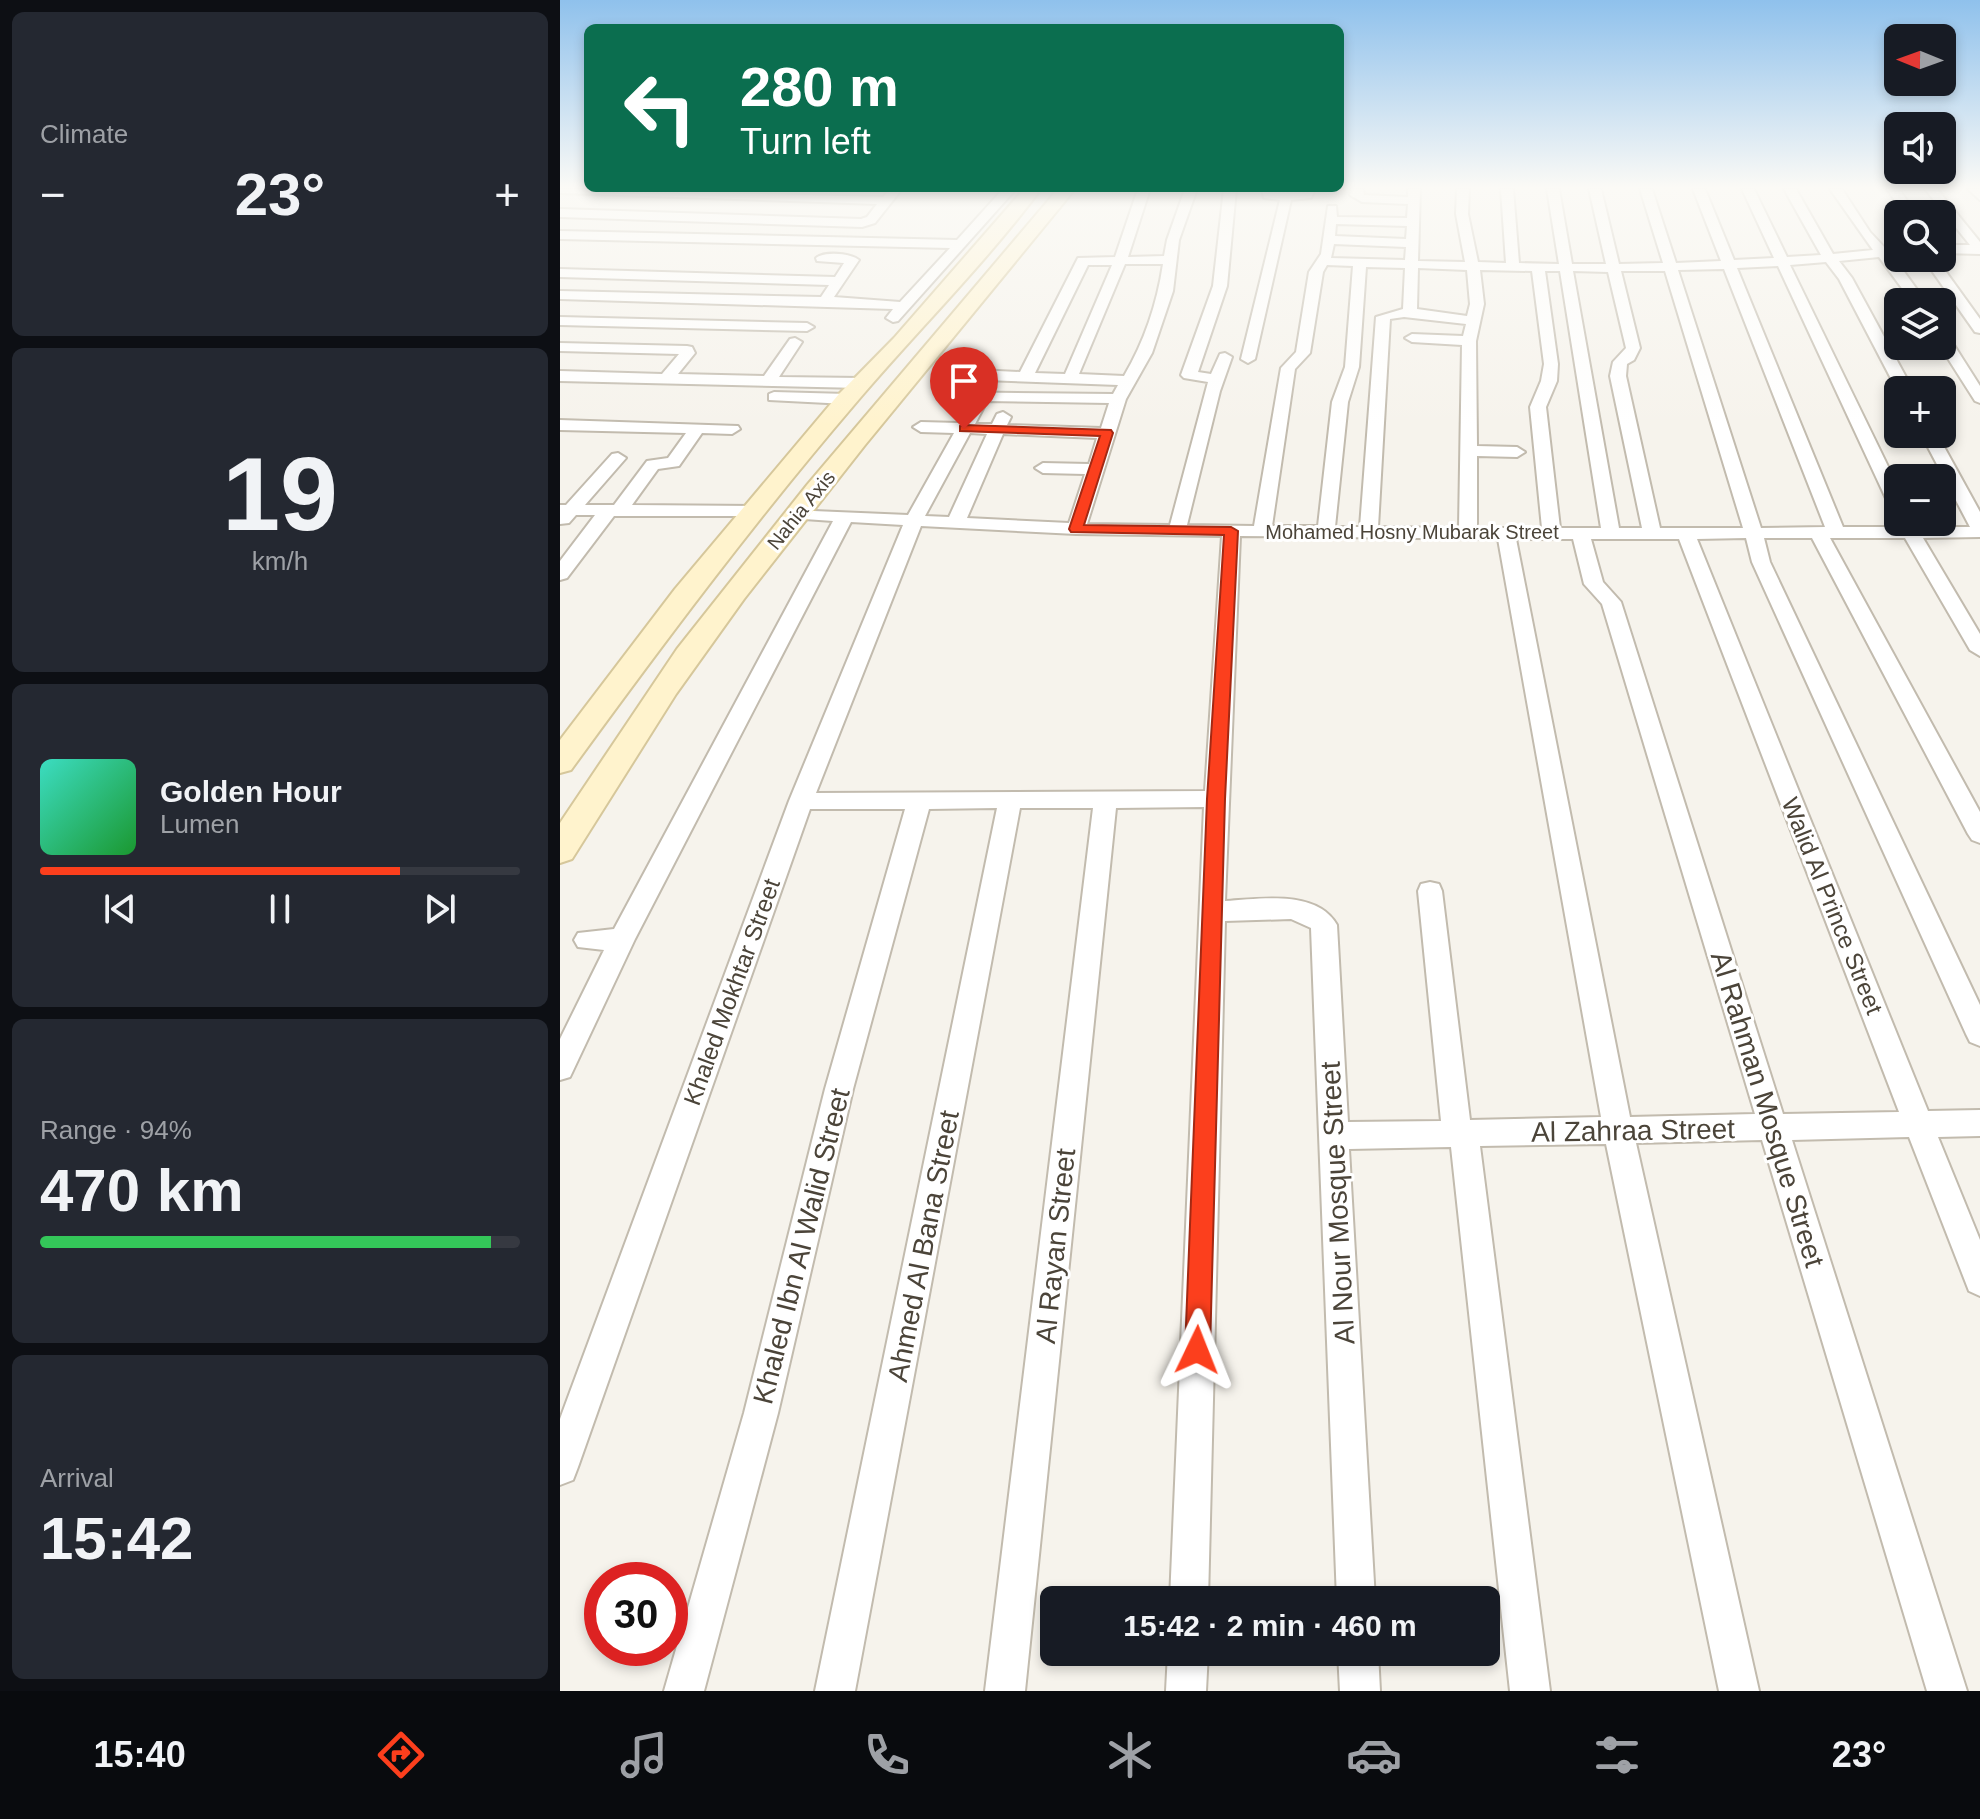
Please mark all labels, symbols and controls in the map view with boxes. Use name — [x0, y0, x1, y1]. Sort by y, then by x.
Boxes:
north arrow — [1884, 24, 1956, 96]
map controls — [1884, 24, 1956, 536]
text: 280 m — [740, 55, 899, 118]
icon: left — [608, 56, 712, 160]
button: sound — [1884, 112, 1956, 184]
text: Climate — [40, 119, 128, 149]
text: Turn left — [740, 121, 871, 162]
text: 23° — [235, 161, 325, 228]
text: − — [40, 170, 66, 219]
text: + — [494, 170, 520, 219]
button: search — [1884, 200, 1956, 272]
button: layers — [1884, 288, 1956, 360]
pin — [930, 347, 998, 429]
icon: arrive — [942, 359, 986, 403]
button: + — [1884, 376, 1956, 448]
text: 19 — [222, 436, 338, 552]
button: − — [1884, 464, 1956, 536]
street label: Nahia Axis — [763, 466, 839, 554]
street label: Mohamed Hosny Mubarak Street — [1265, 521, 1559, 543]
text: km/h — [252, 546, 308, 576]
text: Golden Hour — [160, 775, 342, 808]
street label: Walid Al Prince Street — [1777, 794, 1888, 1018]
text: Lumen — [160, 809, 240, 839]
street label: Khaled Mokhtar Street — [678, 875, 785, 1109]
icon: previous — [98, 887, 142, 931]
icon: pause — [258, 887, 302, 931]
icon: next — [418, 887, 462, 931]
street label: Al Rahman Mosque Street — [1705, 948, 1830, 1271]
street label: Al Nour Mosque Street — [1315, 1061, 1360, 1345]
street label: Khaled Ibn Al Walid Street — [747, 1085, 856, 1407]
street label: Ahmed Al Bana Street — [882, 1108, 965, 1384]
street label: Al Zahraa Street — [1531, 1113, 1735, 1148]
text: Range · 94% — [40, 1115, 192, 1145]
street label: Al Rayan Street — [1030, 1147, 1081, 1345]
text: 470 km — [40, 1157, 244, 1224]
position arrow — [1155, 1308, 1239, 1392]
text: Arrival — [40, 1463, 114, 1493]
text: 15:42 — [40, 1505, 193, 1572]
speed limit sign: 30 — [584, 1562, 688, 1666]
text: 15:42 · 2 min · 460 m — [1123, 1609, 1417, 1642]
icon: directions — [373, 1727, 429, 1783]
icon: music — [616, 1727, 672, 1783]
icon: phone — [859, 1727, 915, 1783]
icon: climate — [1102, 1727, 1158, 1783]
icon: car — [1346, 1727, 1402, 1783]
icon: filters — [1589, 1727, 1645, 1783]
text: 15:40 — [94, 1734, 186, 1775]
text: 23° — [1832, 1734, 1886, 1775]

